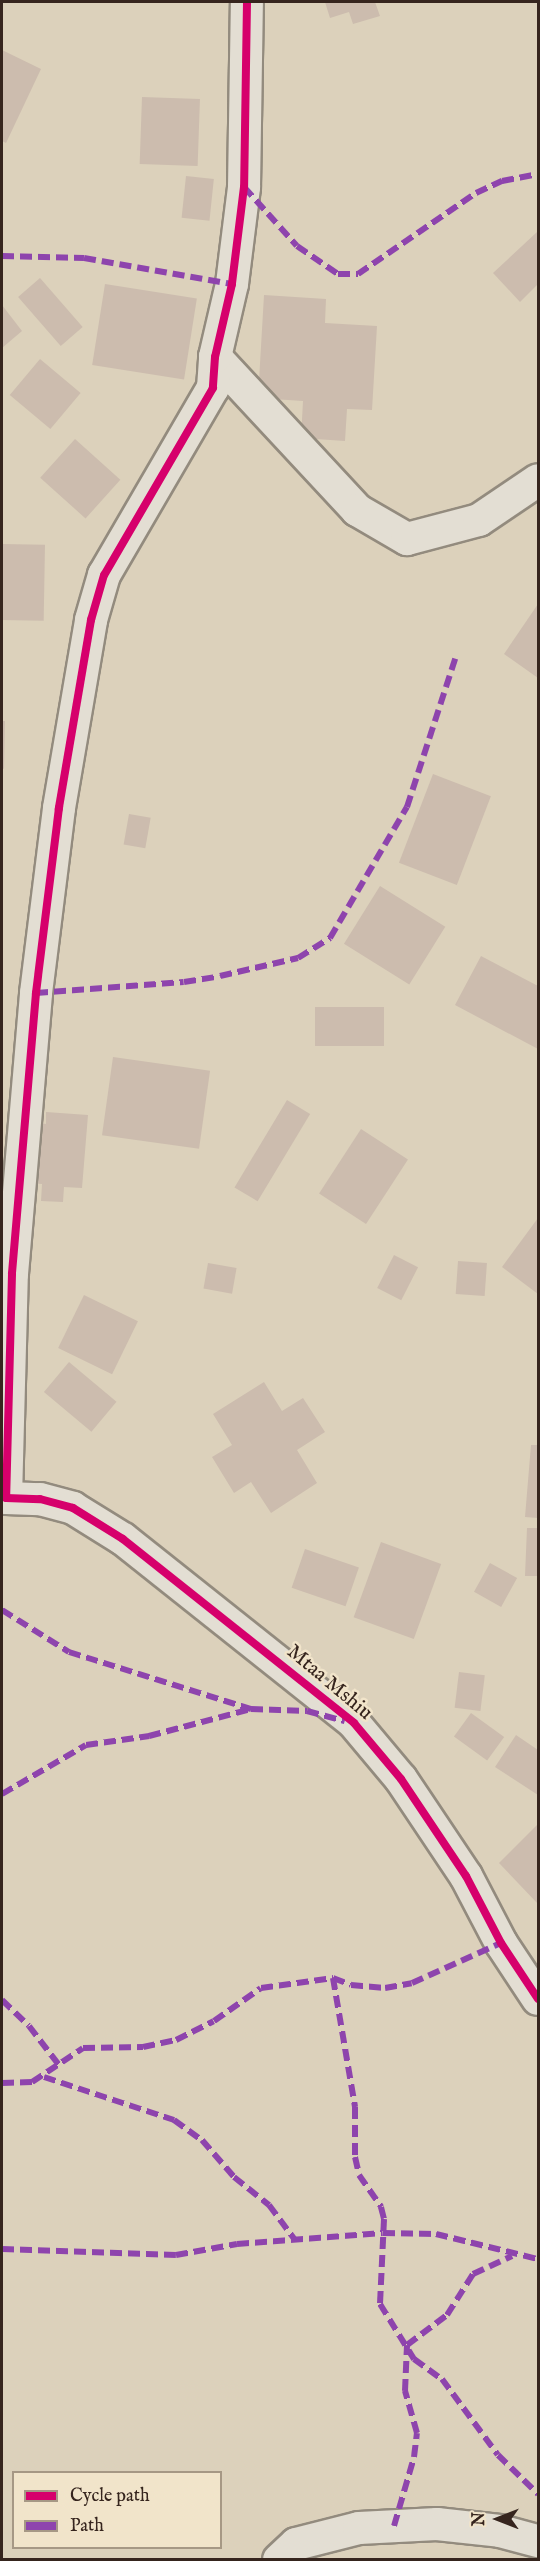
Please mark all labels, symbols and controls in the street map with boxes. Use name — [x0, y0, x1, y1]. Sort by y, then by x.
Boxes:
street label: Mtaa Mshiu — [281, 1640, 377, 1726]
legend — [12, 2471, 222, 2549]
text: Cycle path — [70, 2485, 150, 2508]
north arrow — [468, 2489, 528, 2549]
text: N — [470, 2512, 490, 2526]
text: Path — [70, 2515, 104, 2538]

